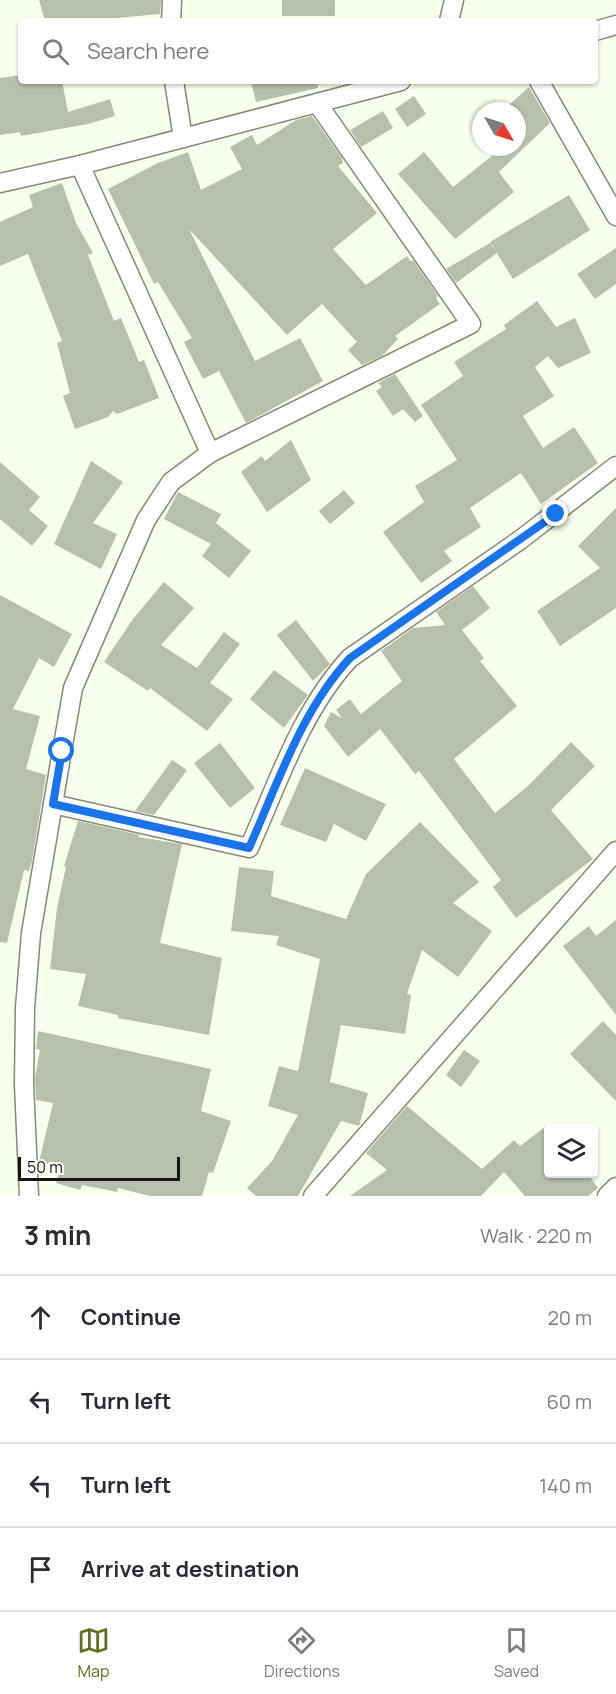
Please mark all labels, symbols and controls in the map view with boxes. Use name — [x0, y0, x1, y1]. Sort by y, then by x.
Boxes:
search box — [18, 18, 598, 84]
icon: search — [39, 35, 72, 68]
text: Search here — [87, 36, 209, 66]
north arrow — [472, 102, 526, 156]
route end — [542, 500, 568, 526]
route start — [48, 737, 74, 763]
map controls — [544, 1124, 598, 1178]
button: layers — [544, 1124, 598, 1178]
scale bar — [18, 1154, 180, 1182]
text: 50 m — [27, 1156, 63, 1178]
text: 3 min — [24, 1217, 91, 1253]
text: Walk · 220 m — [480, 1222, 592, 1249]
icon: ahead — [24, 1301, 57, 1334]
text: Continue — [81, 1302, 181, 1332]
text: 20 m — [547, 1304, 592, 1331]
icon: left — [24, 1385, 57, 1418]
text: Turn left — [81, 1386, 171, 1416]
text: 60 m — [546, 1388, 592, 1415]
icon: left — [24, 1469, 57, 1502]
text: Turn left — [81, 1470, 171, 1500]
text: 140 m — [539, 1472, 592, 1499]
icon: arrive — [24, 1553, 57, 1586]
text: Arrive at destination — [81, 1554, 299, 1584]
tab: Map — [77, 1624, 110, 1682]
tab: Directions — [264, 1624, 340, 1682]
tab: Saved — [494, 1624, 539, 1682]

